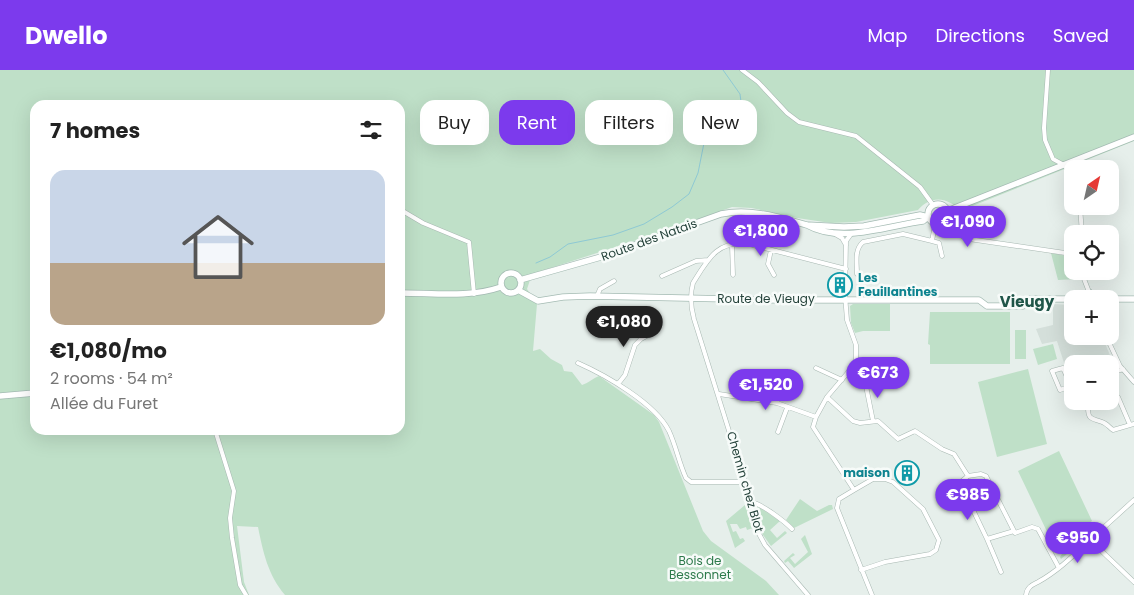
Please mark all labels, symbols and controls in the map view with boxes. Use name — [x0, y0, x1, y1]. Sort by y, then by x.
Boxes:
text: Dwello — [25, 19, 107, 52]
text: Map — [868, 23, 907, 48]
text: Directions — [935, 23, 1025, 48]
text: Saved — [1053, 23, 1109, 48]
chip: Buy — [420, 100, 489, 145]
chip: Rent — [499, 100, 575, 145]
chip: Filters — [585, 100, 673, 145]
chip: New — [683, 100, 757, 145]
text: 7 homes — [50, 116, 140, 145]
icon: filters — [357, 116, 385, 144]
north arrow — [1064, 160, 1119, 215]
map controls — [1064, 160, 1119, 410]
icon: home — [173, 202, 263, 292]
pin: €1,090 — [927, 206, 1009, 248]
text: €1,090 — [941, 210, 995, 233]
street label: Route des Natais — [598, 214, 699, 265]
pin: €1,800 — [720, 214, 802, 257]
text: €1,800 — [734, 219, 788, 242]
button: locate — [1064, 225, 1119, 280]
place label: Les Feuillantines — [858, 269, 938, 300]
building icon: Les Feuillantines — [827, 272, 853, 298]
street label: Route de Vieugy — [717, 290, 815, 307]
button: + — [1064, 290, 1119, 345]
district label: Vieugy — [1000, 291, 1055, 312]
pin: €1,080 — [583, 306, 665, 348]
text: €1,080 — [597, 310, 651, 333]
text: €1,080/mo — [50, 336, 167, 365]
button: − — [1064, 355, 1119, 410]
pin: €673 — [848, 356, 908, 399]
text: €673 — [857, 361, 899, 384]
text: 2 rooms · 54 m² — [50, 367, 173, 390]
pin: €1,520 — [725, 368, 807, 411]
text: €1,520 — [739, 373, 793, 396]
text: Allée du Furet — [50, 392, 158, 415]
street label: Chemin chez Blot — [723, 430, 768, 534]
building icon: maison — [894, 460, 920, 486]
place label: maison — [843, 464, 890, 481]
pin: €985 — [938, 478, 998, 521]
text: €985 — [946, 483, 990, 506]
pin: €950 — [1048, 522, 1108, 564]
text: €950 — [1056, 526, 1100, 549]
park label: Bois de Bessonnet — [669, 552, 731, 583]

